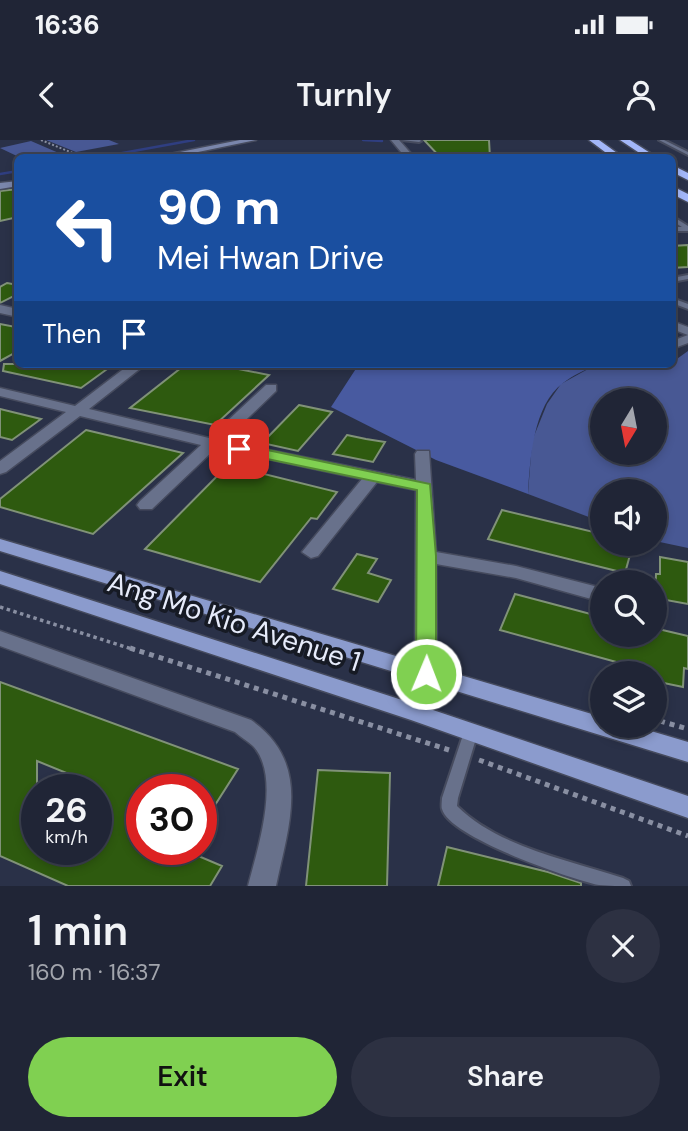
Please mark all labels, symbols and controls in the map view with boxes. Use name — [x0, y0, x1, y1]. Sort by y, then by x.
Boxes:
text: 16:36 — [35, 8, 100, 42]
text: Turnly — [296, 74, 392, 116]
icon: back — [28, 76, 66, 114]
icon: person — [622, 76, 660, 114]
text: 90 m — [157, 175, 280, 239]
icon: left — [42, 182, 133, 273]
text: Mei Hwan Drive — [157, 237, 384, 279]
icon: arrive — [115, 315, 153, 353]
text: Then — [42, 317, 101, 351]
north arrow — [590, 388, 667, 466]
map controls — [590, 388, 667, 738]
pin — [209, 419, 269, 479]
icon: arrive — [220, 430, 258, 468]
button: sound — [590, 479, 667, 556]
street label: Ang Mo Kio Avenue 1 — [103, 564, 365, 680]
button: search — [590, 570, 667, 647]
position arrow — [389, 637, 463, 711]
button: layers — [590, 661, 667, 738]
speed limit sign: 30 — [126, 774, 217, 865]
text: 26 — [45, 787, 88, 833]
text: km/h — [45, 825, 88, 849]
text: 1 min — [28, 903, 128, 958]
button: close — [586, 909, 660, 983]
text: 160 m · 16:37 — [28, 957, 161, 987]
button: Exit — [28, 1037, 337, 1117]
button: Share — [351, 1037, 660, 1117]

